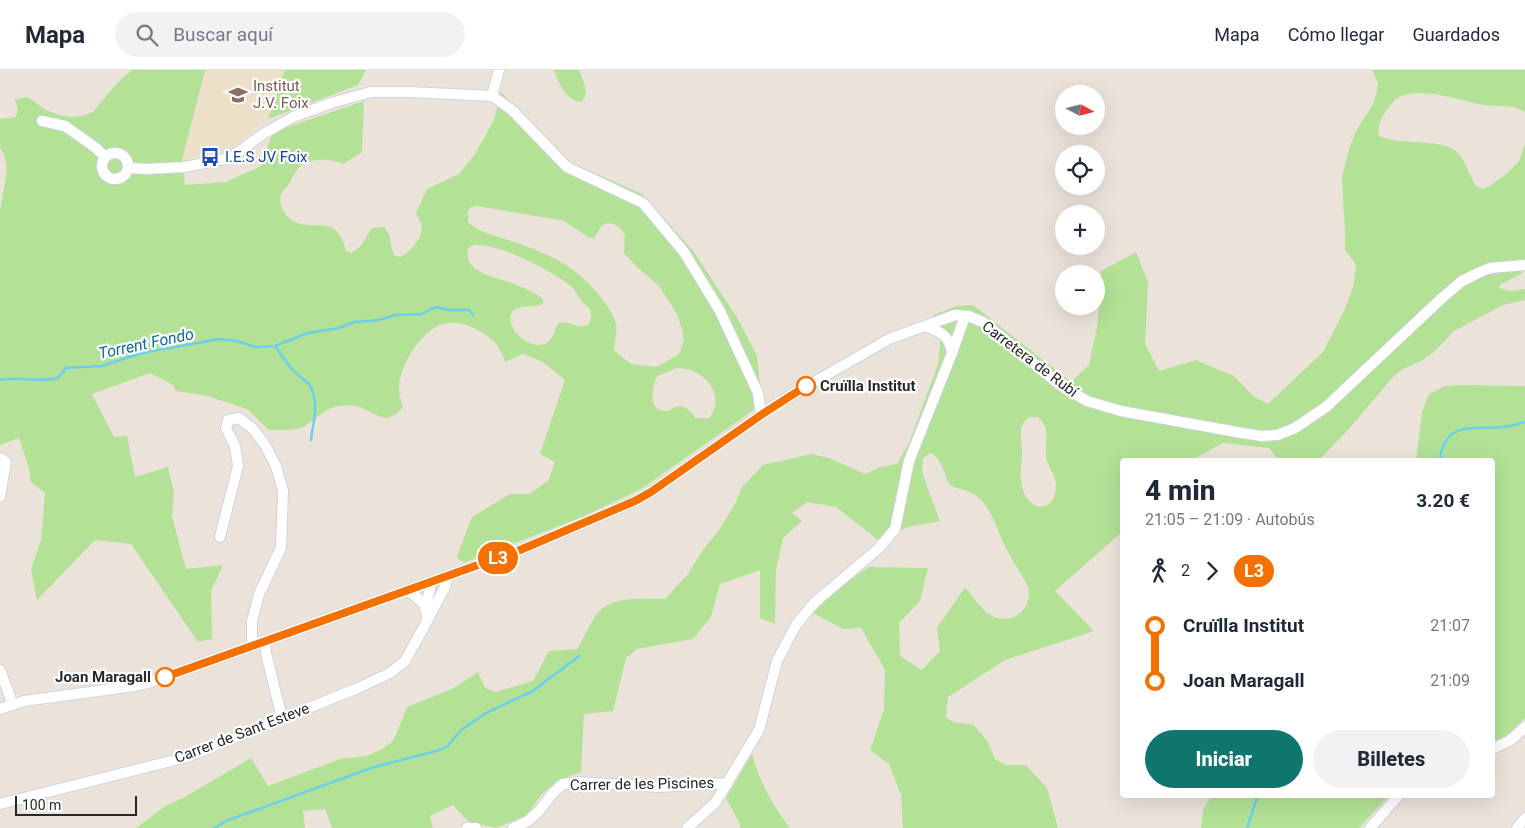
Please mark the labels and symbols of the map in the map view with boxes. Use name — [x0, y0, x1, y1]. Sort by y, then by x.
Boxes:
place label: Institut J.V. Foix — [253, 77, 309, 112]
school or university icon: Institut J.V. Foix — [227, 84, 249, 106]
north arrow — [1055, 85, 1105, 135]
bus stop icon: I.E.S JV Foix — [199, 146, 221, 168]
place label: I.E.S JV Foix — [225, 148, 308, 166]
street label: Carretera de Rubí — [979, 317, 1082, 402]
water label: Torrent Fondo — [97, 324, 196, 363]
marker: Cruïlla Institut — [796, 376, 816, 396]
place label: Cruïlla Institut — [820, 377, 916, 395]
line badge: L3 — [476, 542, 520, 574]
marker: Joan Maragall — [155, 667, 175, 687]
place label: Joan Maragall — [55, 668, 151, 686]
street label: Carrer de Sant Esteve — [172, 699, 312, 767]
street label: Carrer de les Piscines — [570, 774, 714, 794]
scale bar — [15, 793, 138, 816]

